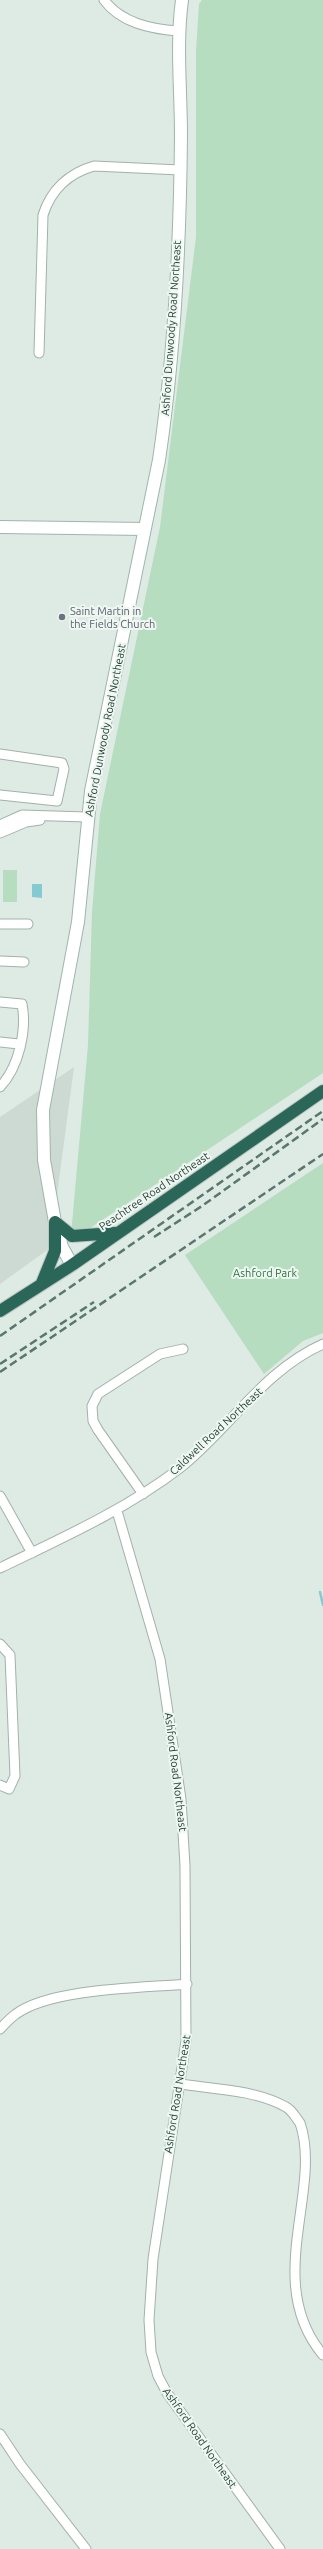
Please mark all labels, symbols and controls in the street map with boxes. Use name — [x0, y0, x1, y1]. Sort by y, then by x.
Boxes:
street label: Ashford Dunwoody Road Northeast — [159, 239, 183, 416]
place label: Saint Martin in the Fields Church — [70, 605, 155, 630]
marker: Saint Martin in the Fields Church — [57, 612, 67, 622]
street label: Ashford Dunwoody Road Northeast — [82, 642, 128, 817]
street label: Peachtree Road Northeast — [97, 1149, 212, 1232]
park label: Ashford Park — [233, 1267, 297, 1279]
street label: Caldwell Road Northeast — [167, 1384, 265, 1477]
street label: Ashford Road Northeast — [163, 1712, 189, 1833]
street label: Ashford Road Northeast — [162, 2033, 192, 2154]
street label: Ashford Road Northeast — [161, 2385, 240, 2491]

